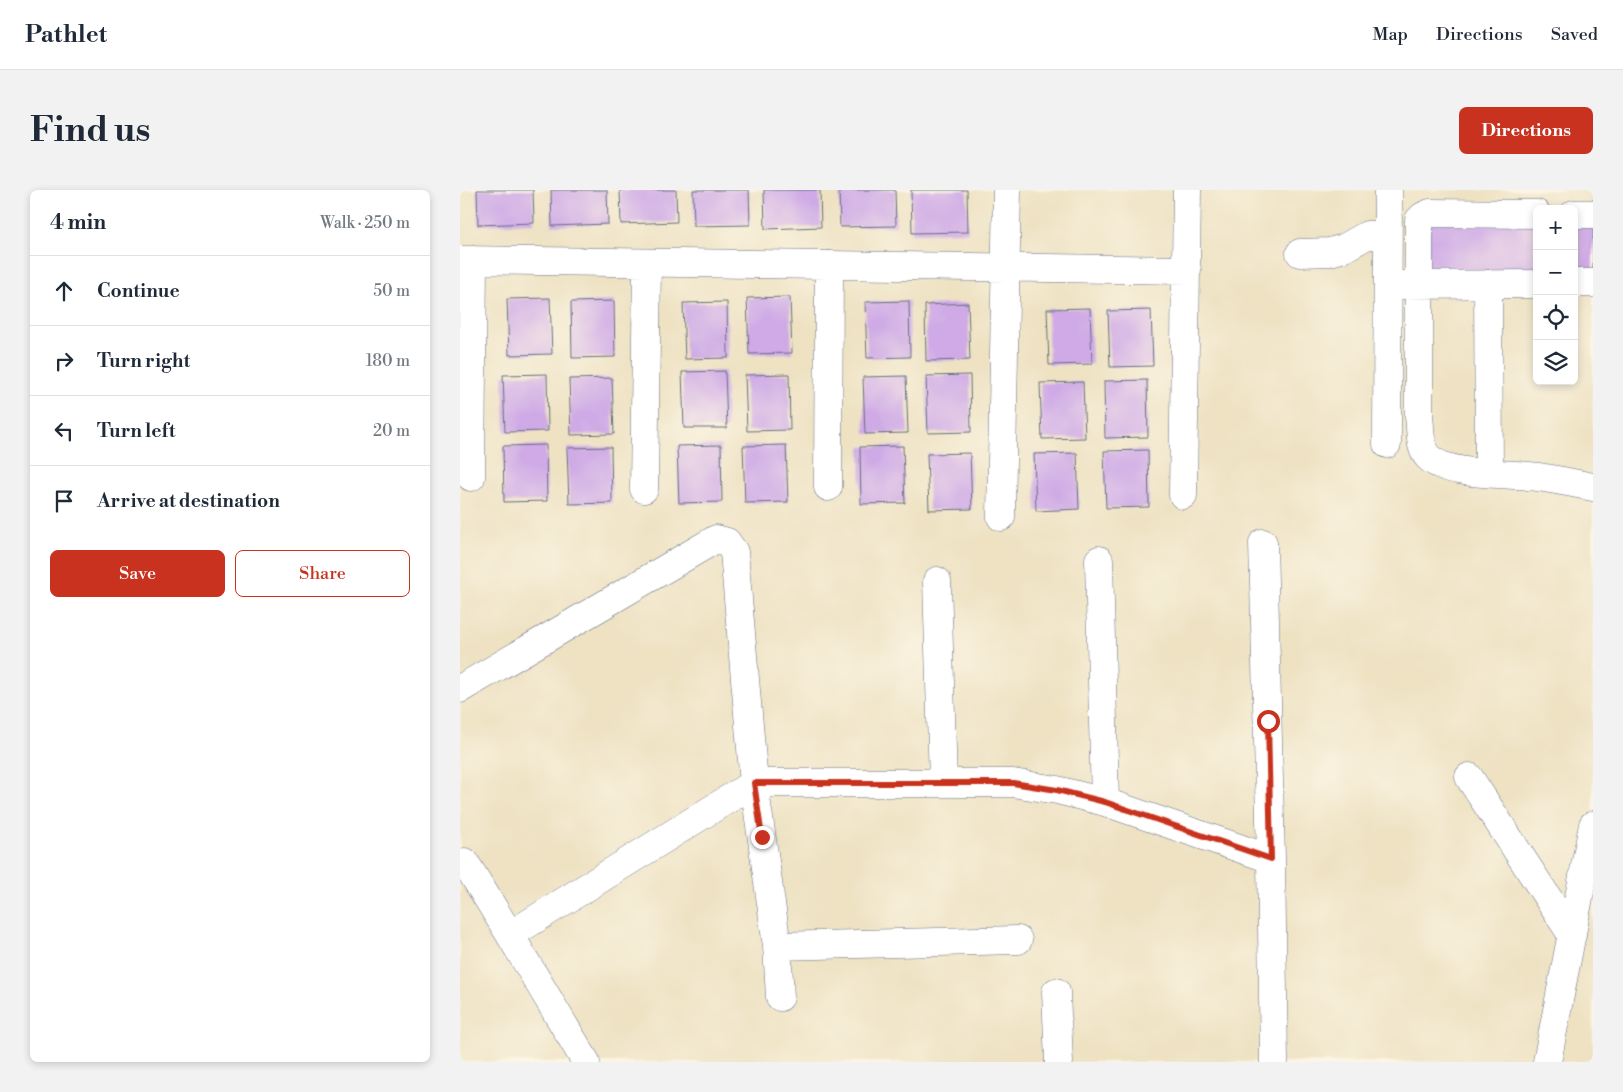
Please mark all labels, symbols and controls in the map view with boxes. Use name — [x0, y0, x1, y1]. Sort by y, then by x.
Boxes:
text: Pathlet — [25, 20, 107, 50]
text: Map — [1372, 23, 1408, 46]
text: Directions — [1436, 23, 1523, 46]
text: Saved — [1551, 23, 1598, 46]
button: Directions — [1459, 107, 1593, 154]
text: Find us — [30, 109, 150, 152]
map controls — [1533, 205, 1578, 385]
button: + — [1533, 205, 1578, 250]
text: 4 min — [50, 210, 106, 236]
text: Walk · 250 m — [320, 213, 410, 233]
button: − — [1533, 250, 1578, 295]
icon: ahead — [50, 277, 78, 305]
text: Continue — [97, 279, 180, 303]
text: 50 m — [373, 281, 410, 301]
button: locate — [1533, 295, 1578, 340]
button: layers — [1533, 340, 1578, 385]
icon: right — [50, 347, 78, 375]
text: Turn right — [97, 349, 190, 373]
text: 180 m — [366, 351, 410, 371]
icon: left — [50, 417, 78, 445]
text: Turn left — [97, 419, 176, 443]
text: 20 m — [373, 421, 410, 441]
icon: arrive — [50, 487, 78, 515]
text: Arrive at destination — [97, 489, 280, 513]
button: Save — [50, 550, 225, 597]
button: Share — [235, 550, 410, 597]
route start — [1257, 710, 1280, 733]
route end — [751, 826, 774, 849]

